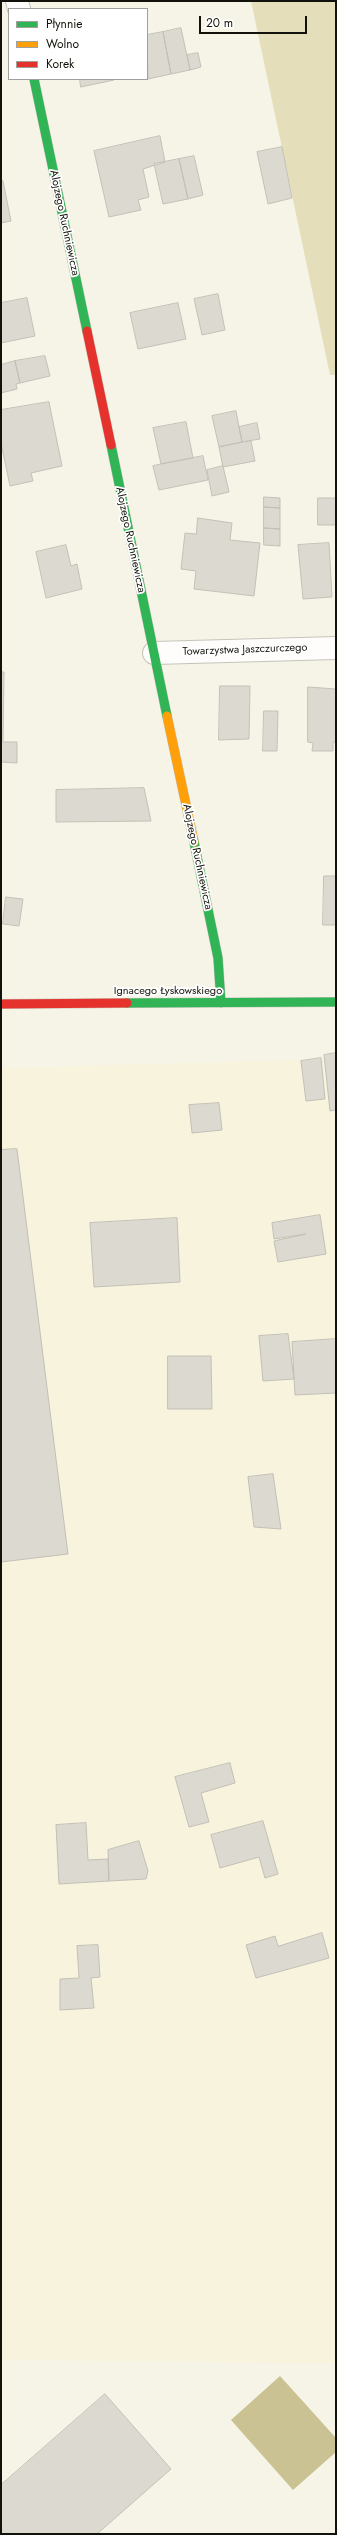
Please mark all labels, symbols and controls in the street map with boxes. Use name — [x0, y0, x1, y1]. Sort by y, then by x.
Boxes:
legend — [8, 8, 148, 80]
scale bar — [201, 8, 309, 34]
text: 20 m — [206, 14, 233, 32]
text: Płynnie — [46, 15, 83, 33]
text: Wolno — [46, 35, 79, 53]
text: Korek — [46, 55, 74, 73]
street label: Alojzego Ruchniewicza — [46, 169, 82, 277]
street label: Alojzego Ruchniewicza — [112, 486, 148, 594]
street label: Towarzystwa Jaszczurczego — [182, 641, 308, 659]
street label: Alojzego Ruchniewicza — [179, 803, 215, 911]
street label: Ignacego Łyskowskiego — [114, 984, 222, 998]

